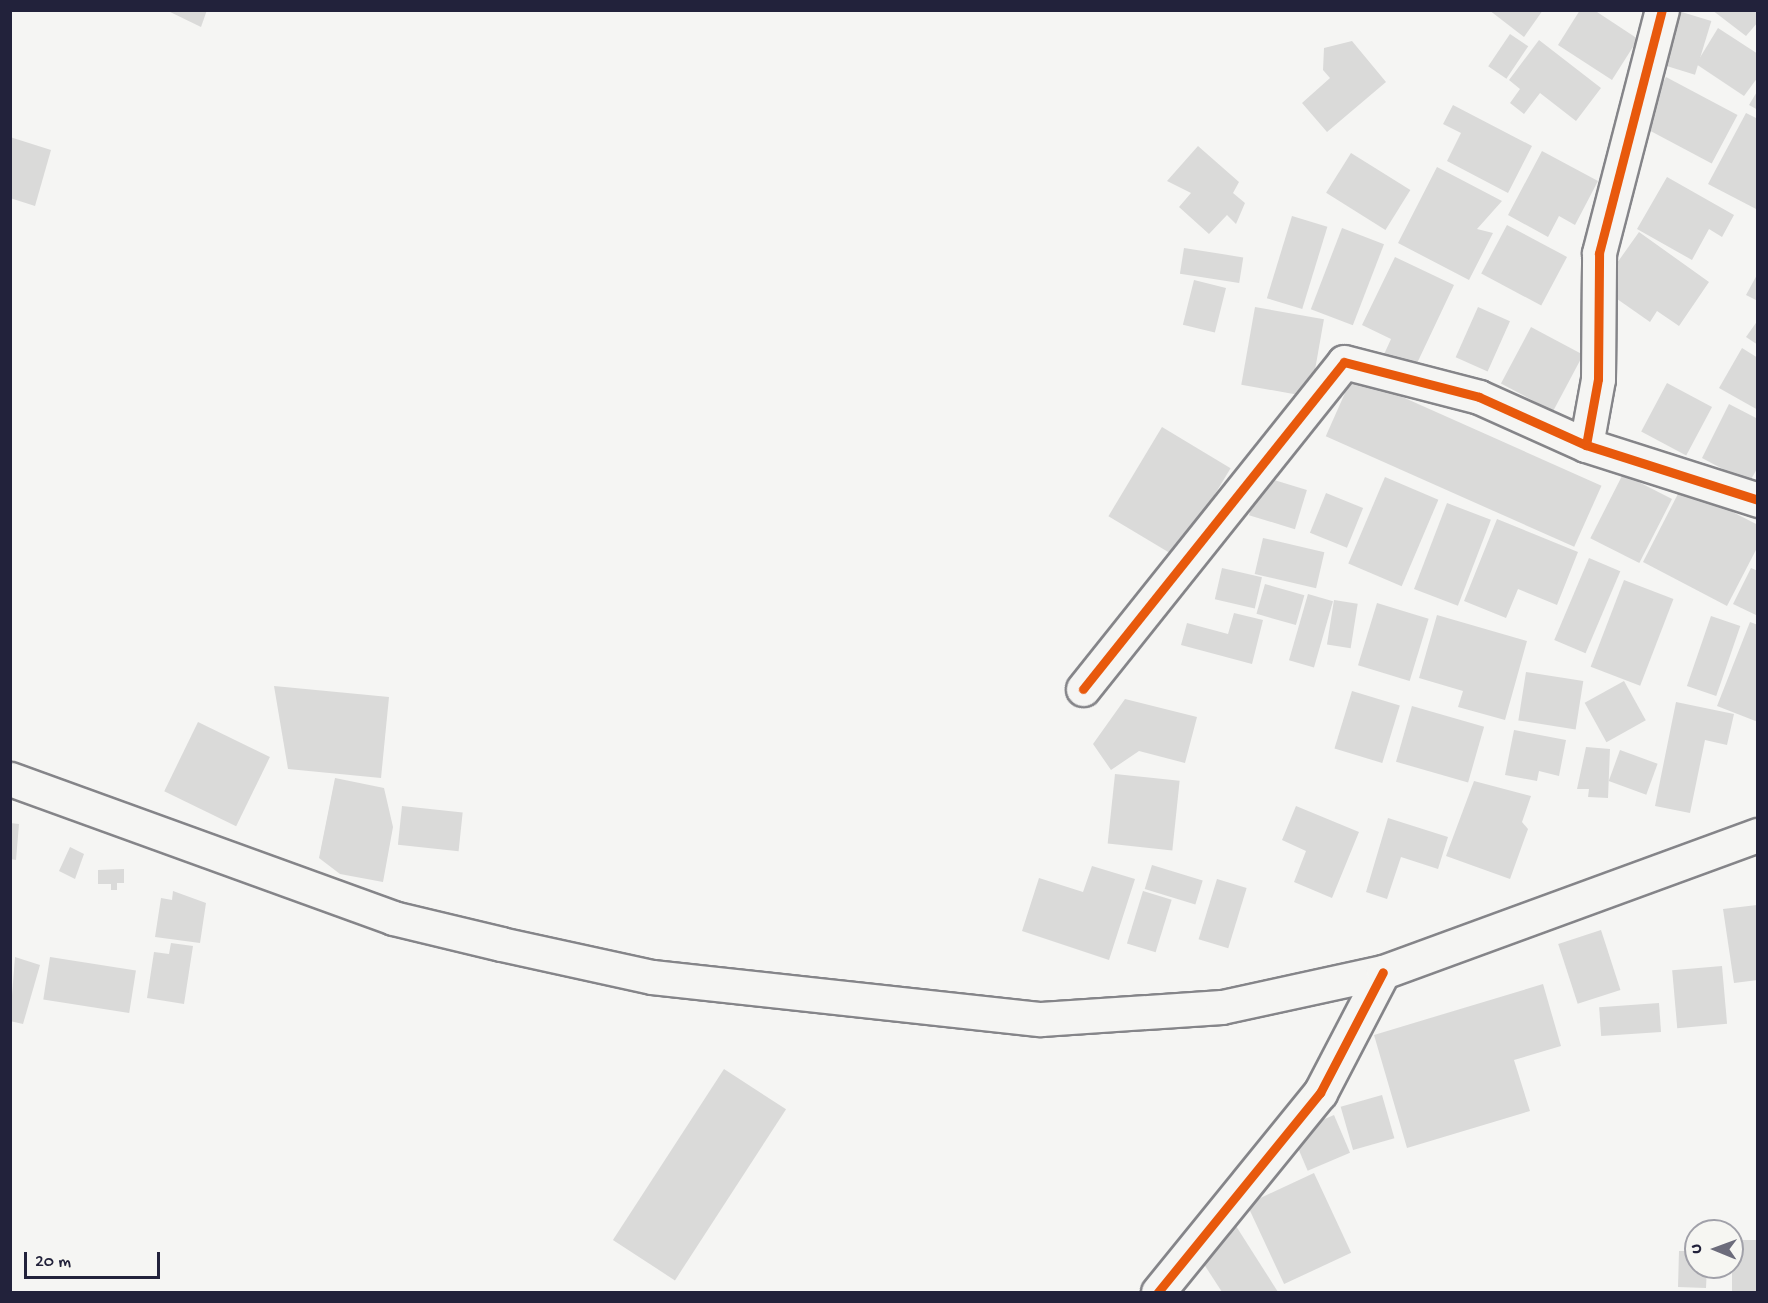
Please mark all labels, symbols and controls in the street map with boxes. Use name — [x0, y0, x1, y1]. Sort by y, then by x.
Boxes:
north arrow — [1684, 1219, 1744, 1279]
scale bar — [27, 1240, 164, 1278]
text: U — [1688, 1244, 1707, 1254]
text: 20 m — [35, 1252, 71, 1273]

